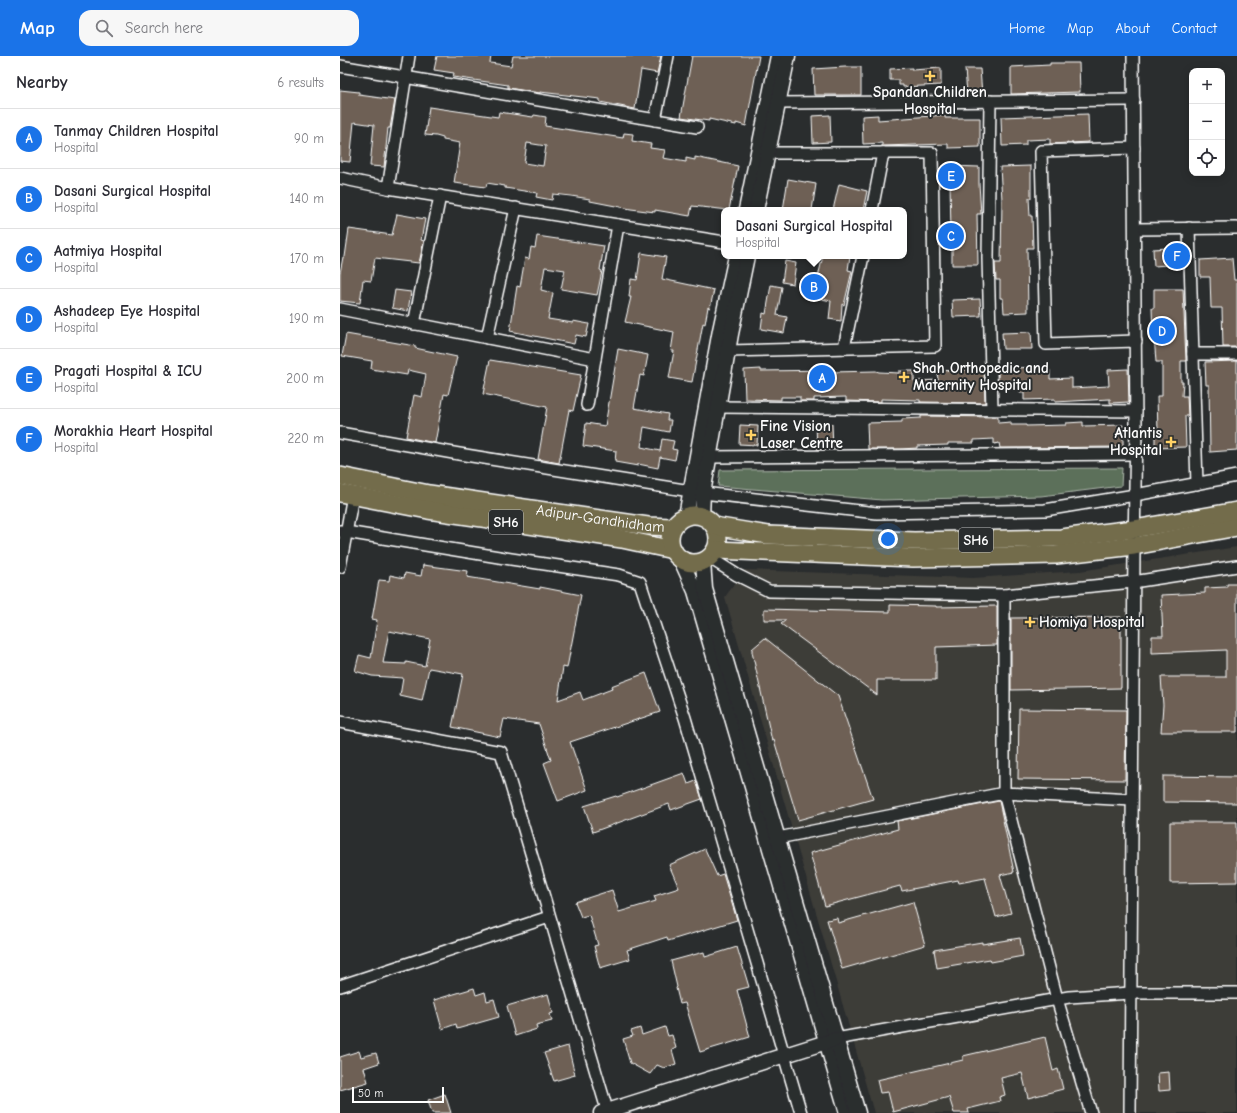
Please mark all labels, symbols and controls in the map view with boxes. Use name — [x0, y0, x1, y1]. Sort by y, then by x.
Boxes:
search box — [79, 10, 359, 46]
text: Map — [20, 17, 55, 39]
icon: search — [93, 17, 115, 39]
text: Search here — [125, 19, 203, 37]
text: Home — [1009, 20, 1045, 37]
text: Map — [1067, 20, 1093, 37]
text: About — [1115, 20, 1150, 37]
text: Contact — [1172, 20, 1217, 37]
map controls — [1189, 68, 1225, 176]
button: + — [1189, 68, 1225, 104]
marker: Spandan Children Hospital — [924, 70, 936, 82]
text: Nearby — [16, 73, 67, 92]
text: 6 results — [277, 75, 324, 90]
place label: Spandan Children Hospital — [873, 83, 987, 118]
button: − — [1189, 104, 1225, 140]
text: Tanmay Children Hospital — [54, 122, 219, 140]
text: A — [25, 131, 33, 146]
text: 90 m — [294, 131, 324, 146]
text: Hospital — [54, 140, 98, 155]
button: locate — [1189, 140, 1225, 176]
pin: E — [938, 161, 964, 191]
text: Dasani Surgical Hospital — [54, 182, 211, 200]
text: B — [25, 191, 33, 206]
text: 140 m — [290, 191, 324, 206]
text: Hospital — [54, 200, 98, 215]
popup — [721, 207, 907, 259]
text: Dasani Surgical Hospital — [735, 217, 893, 235]
pin: C — [938, 221, 964, 251]
text: Hospital — [735, 235, 780, 250]
pin: F — [1164, 241, 1190, 271]
text: Aatmiya Hospital — [54, 242, 162, 260]
text: C — [25, 251, 33, 266]
text: 170 m — [290, 251, 324, 266]
text: Hospital — [54, 260, 98, 275]
pin: B — [801, 272, 827, 302]
text: Ashadeep Eye Hospital — [54, 302, 200, 320]
text: D — [25, 311, 33, 326]
text: 190 m — [289, 311, 324, 326]
pin: D — [1149, 316, 1175, 346]
text: Hospital — [54, 320, 98, 335]
place label: Shah Orthopedic and Maternity Hospital — [913, 359, 1049, 394]
text: Pragati Hospital & ICU — [54, 362, 202, 380]
pin: A — [809, 363, 835, 393]
text: E — [25, 371, 33, 386]
text: 200 m — [286, 371, 324, 386]
marker: Shah Orthopedic and Maternity Hospital — [898, 371, 910, 383]
text: Hospital — [54, 380, 98, 395]
place label: Fine Vision Laser Centre — [760, 417, 843, 452]
text: Morakhia Heart Hospital — [54, 422, 213, 440]
place label: Atlantis Hospital — [1110, 424, 1162, 459]
marker: Fine Vision Laser Centre — [745, 429, 757, 441]
text: F — [25, 431, 33, 446]
text: 220 m — [287, 431, 324, 446]
marker: Atlantis Hospital — [1165, 436, 1177, 448]
text: Hospital — [54, 440, 98, 455]
street label: Adipur-Gandhidham — [535, 501, 665, 536]
road number: SH6 — [489, 510, 523, 534]
road number: SH6 — [959, 528, 993, 552]
your location — [878, 529, 898, 549]
place label: Homiya Hospital — [1039, 613, 1145, 631]
marker: Homiya Hospital — [1024, 616, 1036, 628]
scale bar — [352, 1085, 444, 1104]
text: 50 m — [358, 1087, 383, 1100]

